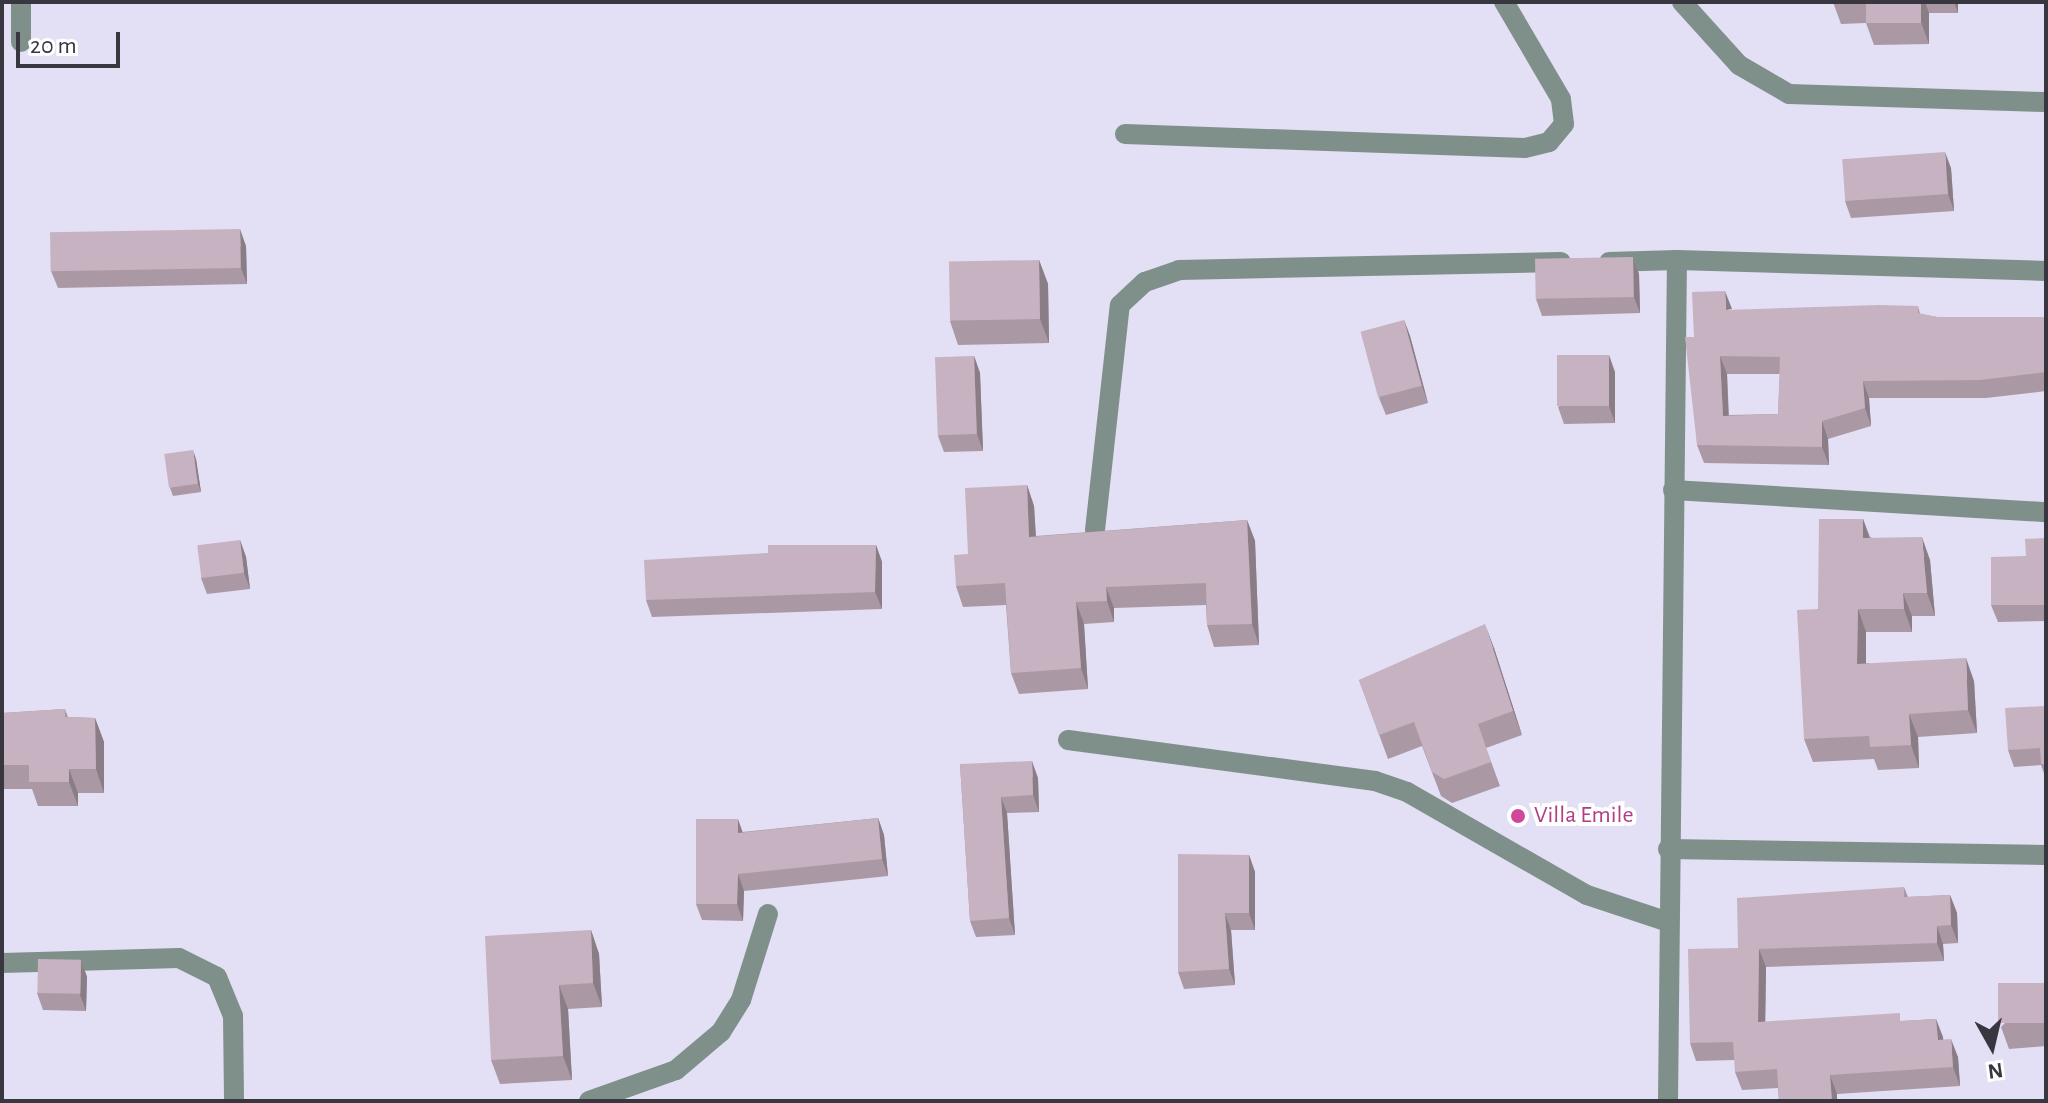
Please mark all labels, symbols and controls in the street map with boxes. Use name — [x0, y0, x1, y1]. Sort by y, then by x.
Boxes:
scale bar — [20, 16, 124, 66]
text: 20 m — [30, 34, 77, 58]
place label: Villa Emile — [1534, 802, 1634, 830]
marker: Villa Emile — [1509, 807, 1527, 825]
north arrow — [1952, 1007, 2032, 1087]
text: N — [1986, 1059, 2004, 1083]

